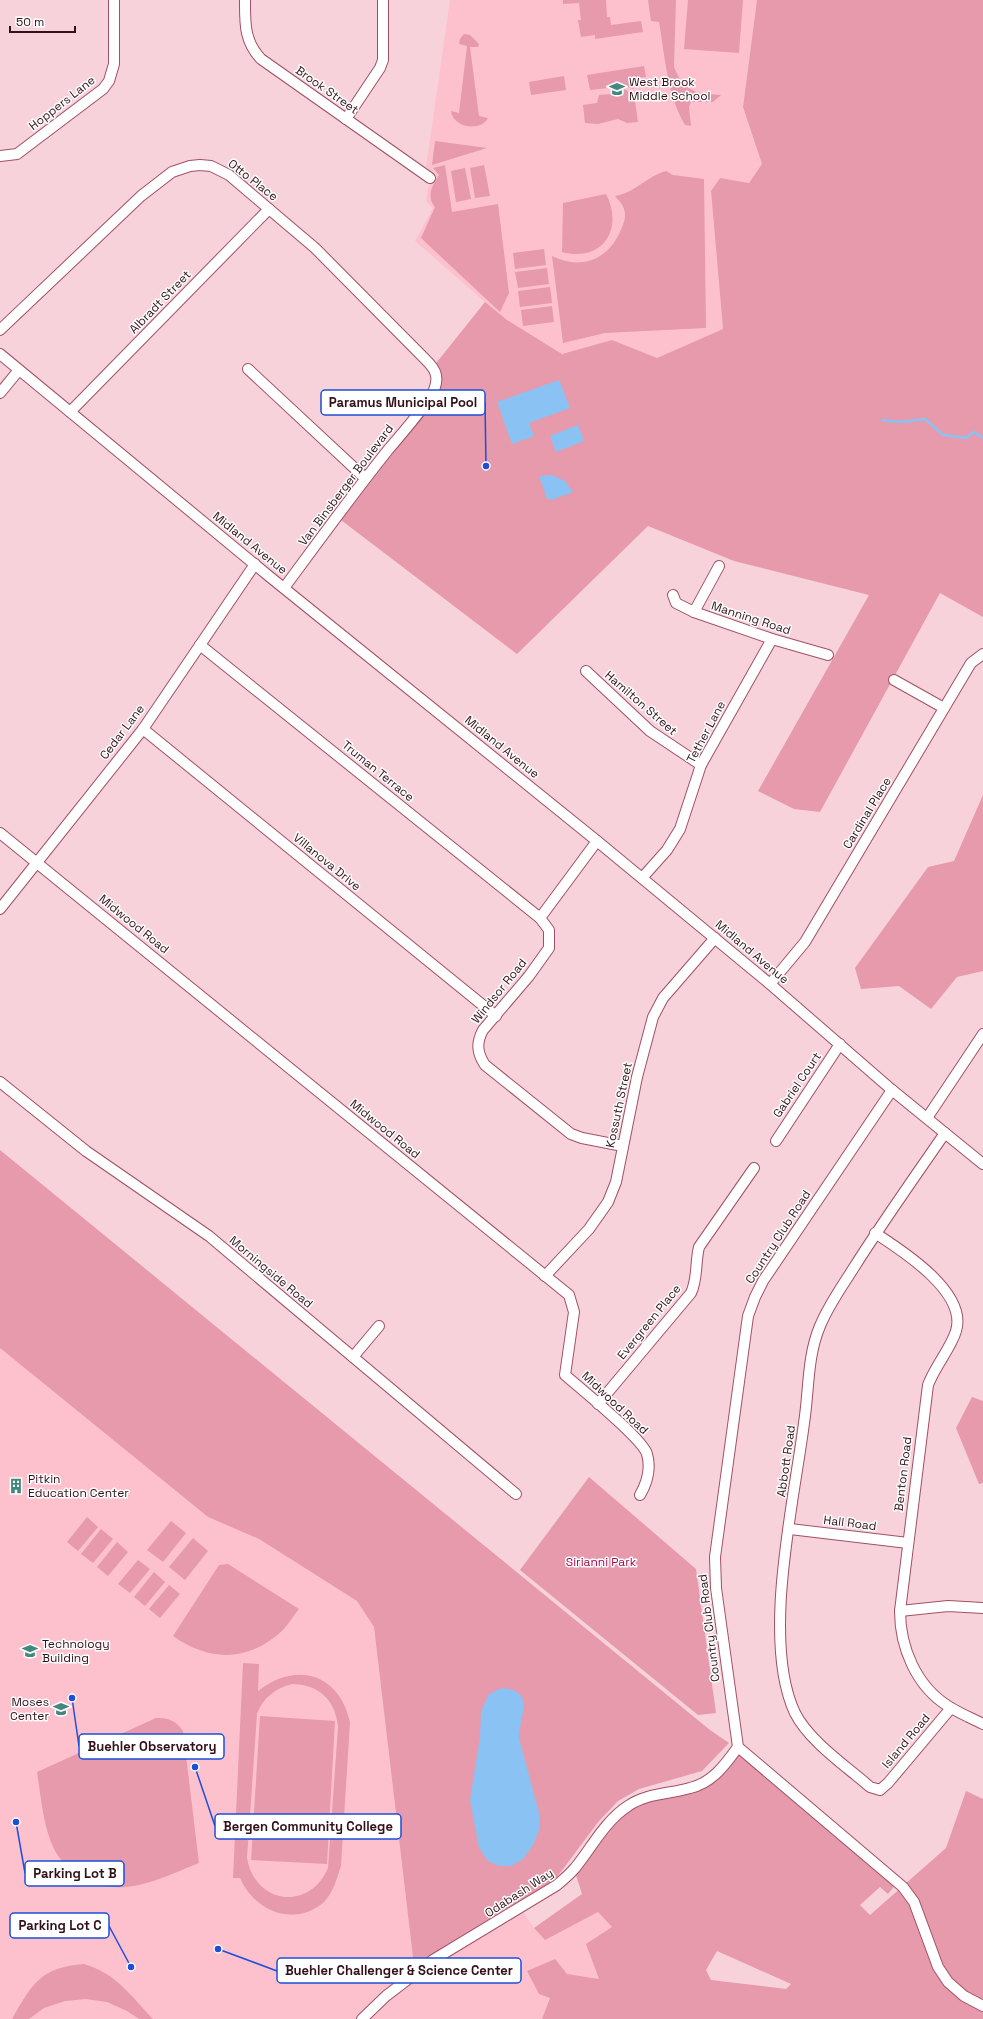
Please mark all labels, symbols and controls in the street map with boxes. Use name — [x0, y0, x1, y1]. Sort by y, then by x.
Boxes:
scale bar — [10, 8, 75, 34]
text: 50 m — [16, 14, 44, 30]
street label: Brook Street — [292, 62, 362, 118]
street label: Hoppers Lane — [26, 72, 98, 134]
place label: West Brook Middle School — [629, 74, 711, 104]
school or university icon: West Brook Middle School — [608, 80, 626, 98]
street label: Otto Place — [225, 156, 281, 204]
street label: Albradt Street — [126, 267, 194, 337]
callout: Paramus Municipal Pool — [321, 390, 485, 415]
text: Paramus Municipal Pool — [329, 394, 477, 411]
street label: Van Binsberger Boulevard — [295, 421, 397, 549]
street label: Midland Avenue — [209, 508, 291, 578]
street label: Manning Road — [709, 598, 793, 638]
street label: Hamilton Street — [601, 667, 681, 739]
street label: Tether Lane — [683, 698, 729, 766]
street label: Cedar Lane — [96, 701, 148, 763]
street label: Midland Avenue — [461, 712, 543, 782]
street label: Truman Terrace — [339, 737, 417, 805]
street label: Cardinal Place — [839, 774, 895, 852]
street label: Villanova Drive — [290, 830, 364, 894]
street label: Midwood Road — [96, 891, 172, 957]
street label: Midland Avenue — [712, 917, 792, 987]
street label: Windsor Road — [468, 955, 530, 1027]
street label: Gabriel Court — [769, 1049, 825, 1121]
street label: Kossuth Street — [602, 1061, 636, 1149]
street label: Midwood Road — [347, 1096, 423, 1162]
street label: Country Club Road — [742, 1187, 814, 1287]
street label: Morningside Road — [226, 1232, 316, 1312]
street label: Evergreen Place — [614, 1281, 684, 1363]
street label: Midwood Road — [578, 1368, 652, 1438]
street label: Abbott Road — [773, 1424, 799, 1498]
street label: Benton Road — [890, 1436, 916, 1512]
place label: Pitkin Education Center — [28, 1471, 129, 1501]
building icon: Pitkin Education Center — [7, 1477, 25, 1495]
street label: Hall Road — [823, 1512, 877, 1534]
park label: Sirianni Park — [566, 1554, 637, 1570]
street label: Country Club Road — [694, 1573, 724, 1683]
place label: Technology Building — [42, 1636, 110, 1666]
school or university icon: Technology Building — [21, 1642, 39, 1660]
place label: Moses Center — [10, 1694, 49, 1724]
school or university icon: Moses Center — [52, 1700, 70, 1718]
street label: Island Road — [878, 1710, 934, 1772]
callout: Buehler Observatory — [79, 1734, 224, 1759]
text: Buehler Observatory — [88, 1738, 216, 1755]
callout: Bergen Community College — [215, 1814, 401, 1839]
text: Bergen Community College — [223, 1818, 393, 1835]
callout: Parking Lot B — [25, 1861, 124, 1886]
text: Parking Lot B — [33, 1865, 117, 1882]
street label: Odabash Way — [482, 1865, 556, 1921]
callout: Parking Lot C — [10, 1913, 109, 1938]
text: Parking Lot C — [18, 1917, 102, 1934]
callout: Buehler Challenger & Science Center — [277, 1958, 521, 1983]
text: Buehler Challenger & Science Center — [285, 1962, 513, 1979]

